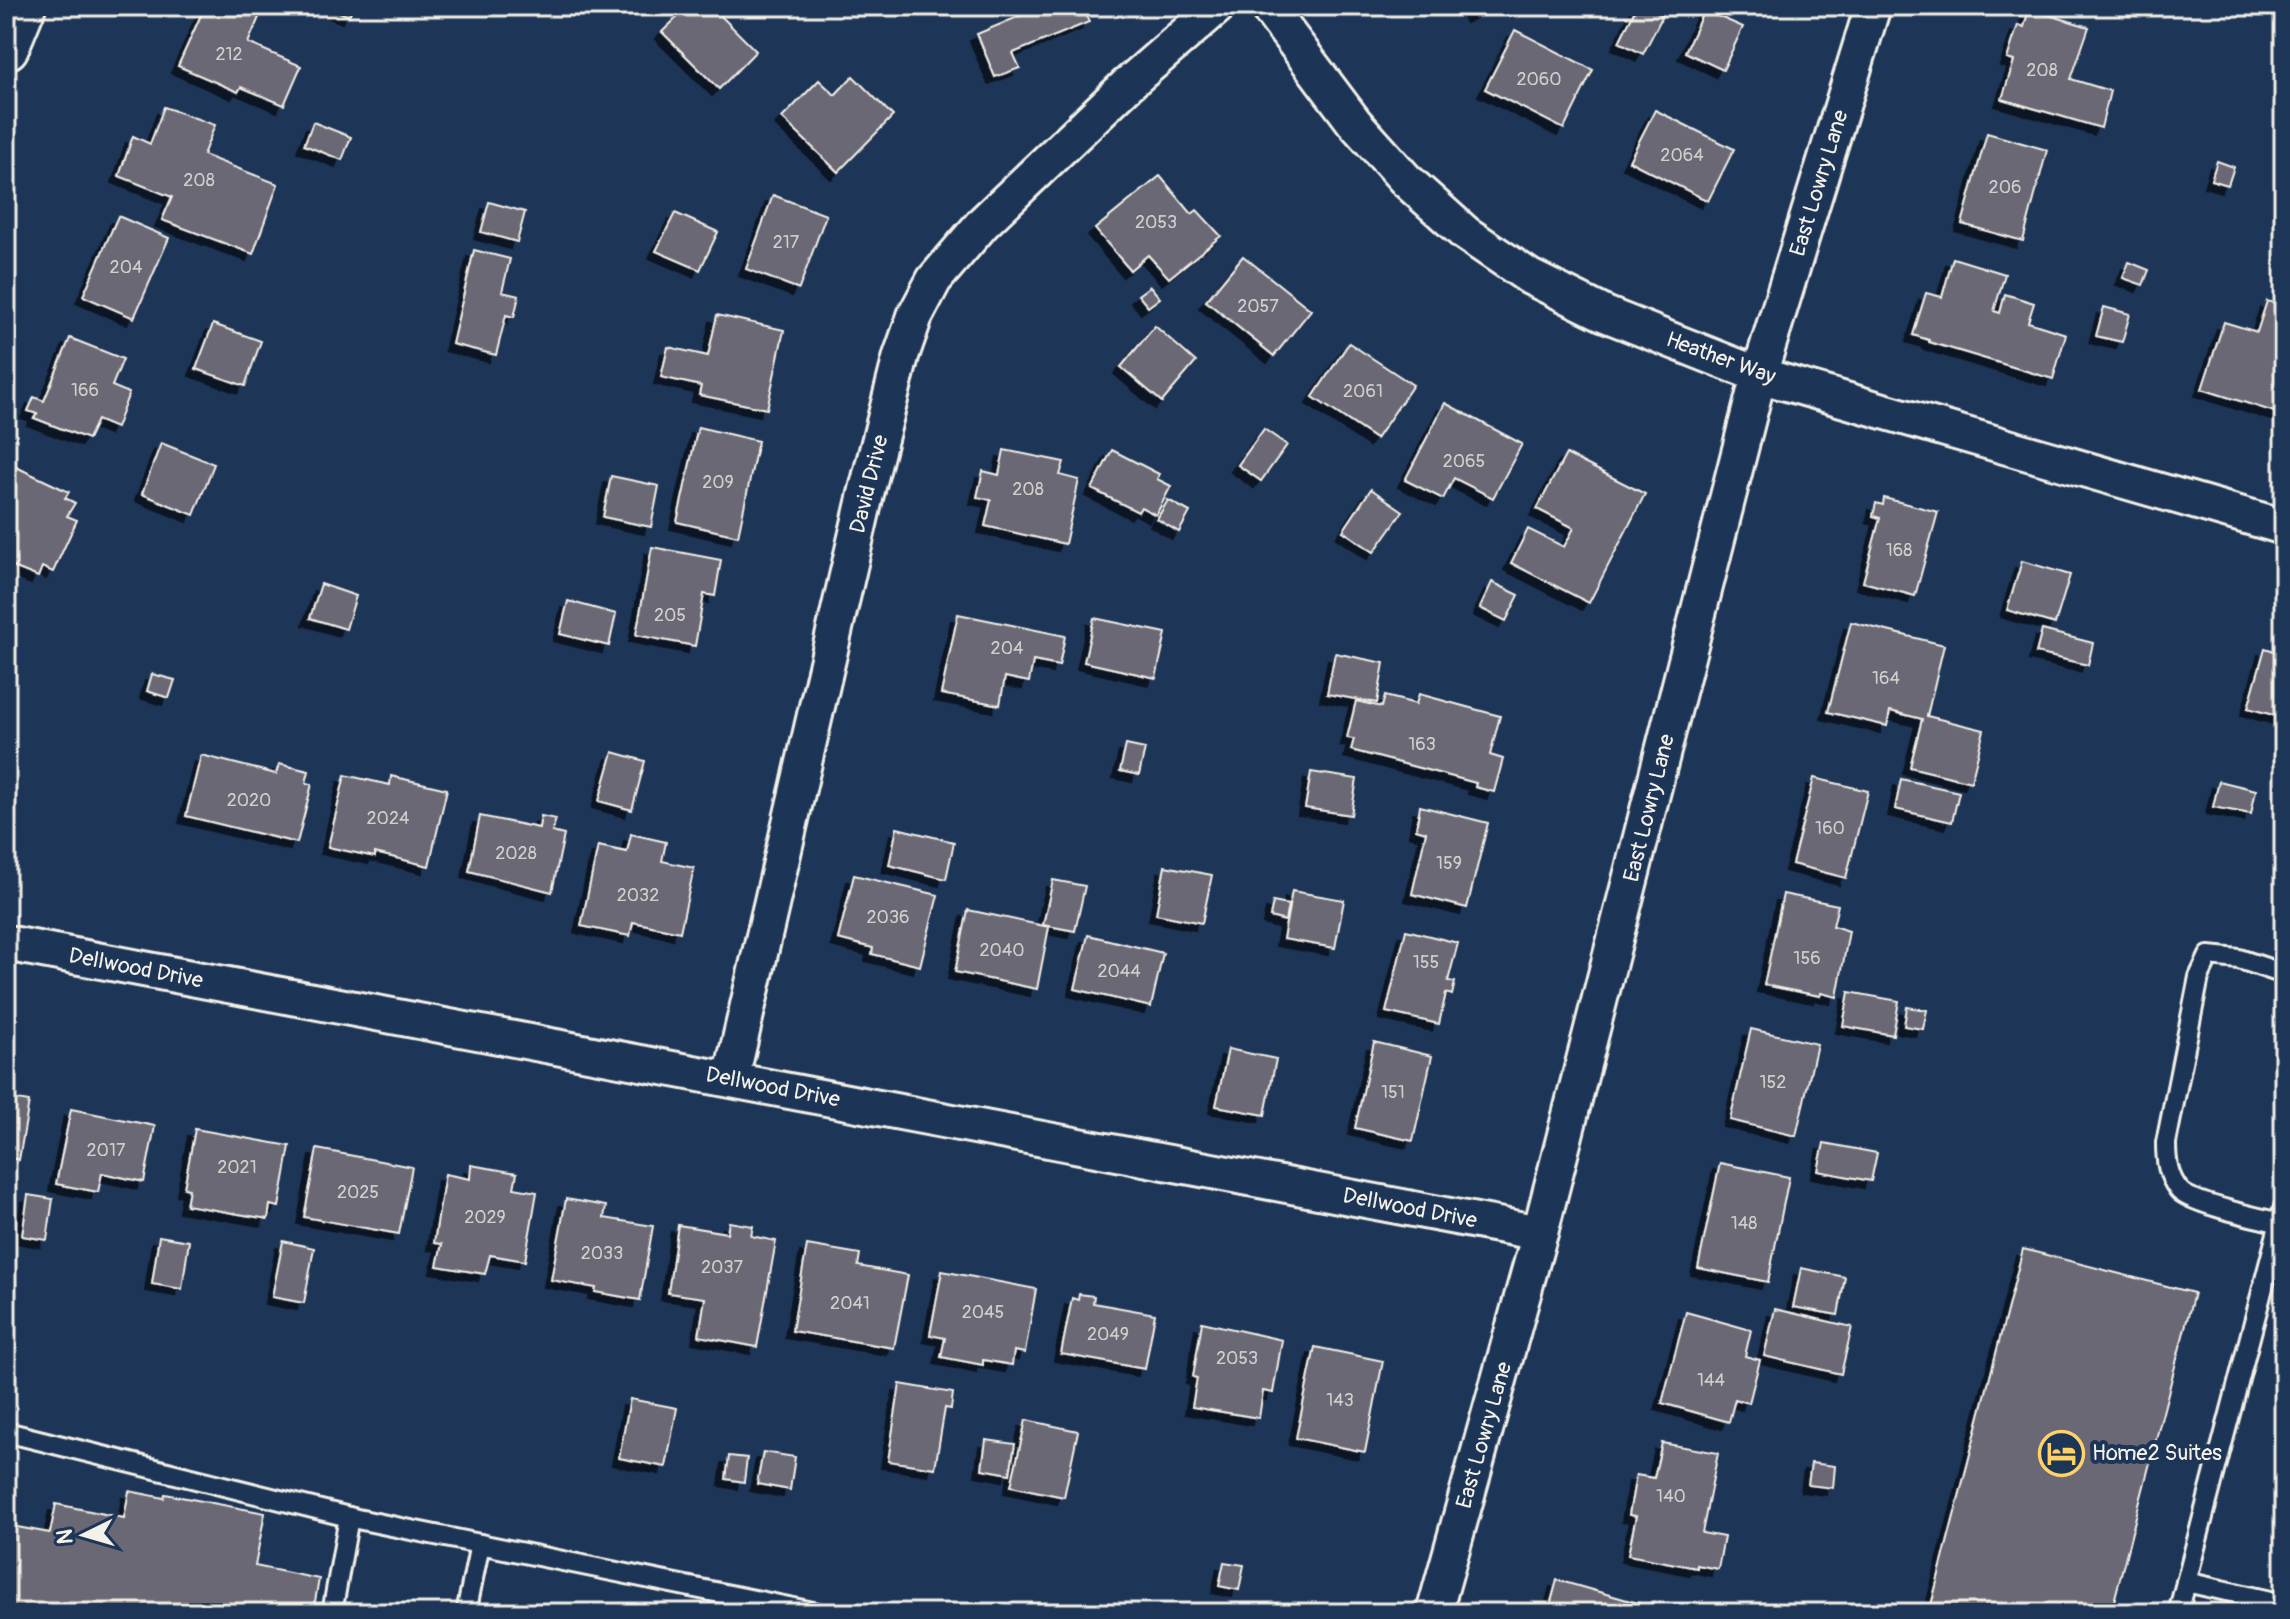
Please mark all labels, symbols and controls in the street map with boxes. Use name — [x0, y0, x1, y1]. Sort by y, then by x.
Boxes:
house number: 212 — [215, 43, 243, 66]
house number: 208 — [2026, 59, 2058, 82]
house number: 2060 — [1516, 68, 1562, 91]
street label: East Lowry Lane — [1783, 106, 1855, 259]
house number: 2064 — [1660, 144, 1704, 167]
house number: 208 — [183, 169, 215, 192]
house number: 206 — [1989, 176, 2021, 199]
house number: 2053 — [1135, 211, 1177, 234]
house number: 217 — [773, 231, 800, 254]
house number: 204 — [110, 256, 143, 279]
house number: 2057 — [1237, 295, 1279, 318]
street label: Heather Way — [1662, 325, 1780, 391]
house number: 166 — [71, 379, 99, 402]
house number: 2061 — [1343, 380, 1383, 403]
street label: David Drive — [843, 432, 895, 536]
house number: 2065 — [1443, 450, 1485, 473]
house number: 209 — [702, 471, 734, 494]
house number: 208 — [1012, 478, 1044, 501]
house number: 168 — [1886, 539, 1912, 562]
house number: 205 — [654, 604, 686, 627]
house number: 204 — [991, 637, 1024, 660]
house number: 164 — [1872, 667, 1901, 690]
street label: East Lowry Lane — [1617, 731, 1681, 885]
house number: 163 — [1408, 733, 1436, 756]
house number: 2020 — [227, 789, 271, 812]
house number: 2024 — [367, 807, 410, 830]
house number: 160 — [1815, 817, 1845, 840]
house number: 2028 — [495, 842, 537, 865]
house number: 159 — [1436, 852, 1462, 875]
house number: 2032 — [617, 884, 659, 907]
house number: 2036 — [867, 906, 909, 929]
house number: 2040 — [979, 939, 1025, 962]
street label: Dellwood Drive — [67, 941, 206, 995]
house number: 156 — [1793, 947, 1821, 970]
house number: 155 — [1413, 951, 1439, 974]
house number: 2044 — [1097, 960, 1141, 983]
street label: Dellwood Drive — [704, 1060, 843, 1114]
house number: 152 — [1760, 1071, 1786, 1094]
house number: 151 — [1381, 1081, 1405, 1104]
house number: 2017 — [87, 1139, 126, 1162]
house number: 2021 — [217, 1156, 257, 1179]
house number: 2025 — [337, 1181, 379, 1204]
street label: Dellwood Drive — [1341, 1181, 1480, 1235]
house number: 2029 — [464, 1206, 506, 1229]
house number: 148 — [1731, 1212, 1757, 1235]
house number: 2033 — [581, 1242, 623, 1265]
house number: 2037 — [701, 1256, 743, 1279]
house number: 2041 — [830, 1292, 870, 1315]
house number: 2045 — [962, 1301, 1004, 1324]
house number: 2049 — [1087, 1323, 1129, 1346]
house number: 2053 — [1216, 1347, 1258, 1370]
street label: East Lowry Lane — [1450, 1358, 1518, 1512]
house number: 144 — [1697, 1369, 1726, 1392]
house number: 143 — [1326, 1389, 1354, 1412]
hotel icon: Home2 Suites — [2037, 1429, 2085, 1477]
place label: Home2 Suites — [2092, 1439, 2222, 1467]
house number: 140 — [1656, 1485, 1686, 1508]
north arrow — [44, 1495, 124, 1575]
text: N — [50, 1528, 80, 1545]

